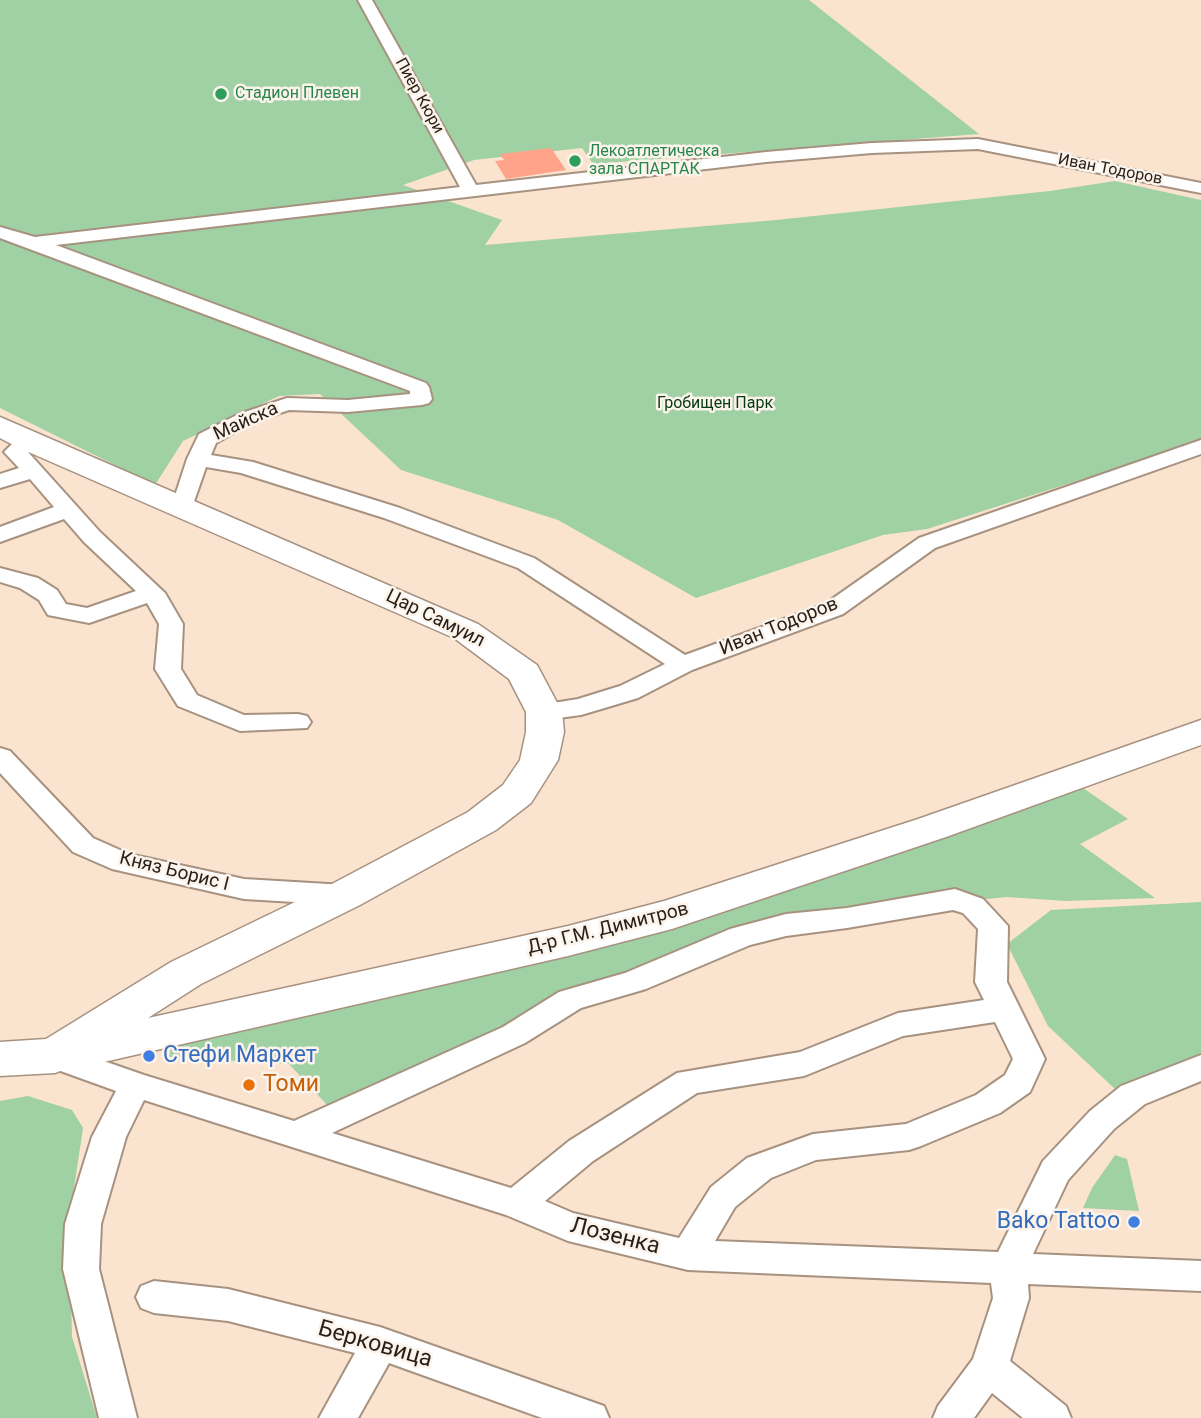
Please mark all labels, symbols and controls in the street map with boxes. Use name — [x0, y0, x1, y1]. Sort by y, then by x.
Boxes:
street label: Пиер Кюри — [390, 55, 448, 137]
place label: Стадион Плевен — [235, 84, 359, 104]
marker: Стадион Плевен — [213, 86, 229, 102]
place label: Лекоатлетическа зала СПАРТАК — [589, 142, 720, 180]
street label: Иван Тодоров — [1056, 150, 1164, 190]
marker: Лекоатлетическа зала СПАРТАК — [567, 153, 583, 169]
park label: Гробищен Парк — [657, 394, 773, 414]
street label: Майска — [210, 398, 282, 446]
street label: Цар Самуил — [382, 585, 488, 653]
street label: Иван Тодоров — [716, 593, 842, 661]
street label: Княз Борис I — [117, 847, 231, 897]
street label: Д-р Г.М. Димитров — [525, 898, 691, 960]
place label: Стефи Маркет — [163, 1042, 317, 1070]
marker: Стефи Маркет — [141, 1048, 157, 1064]
place label: Томи — [263, 1071, 319, 1099]
marker: Томи — [241, 1077, 257, 1093]
place label: Bako Tattoo — [997, 1208, 1120, 1236]
street label: Лозенка — [567, 1213, 663, 1261]
marker: Bako Tattoo — [1126, 1214, 1142, 1230]
street label: Берковица — [315, 1316, 435, 1374]

